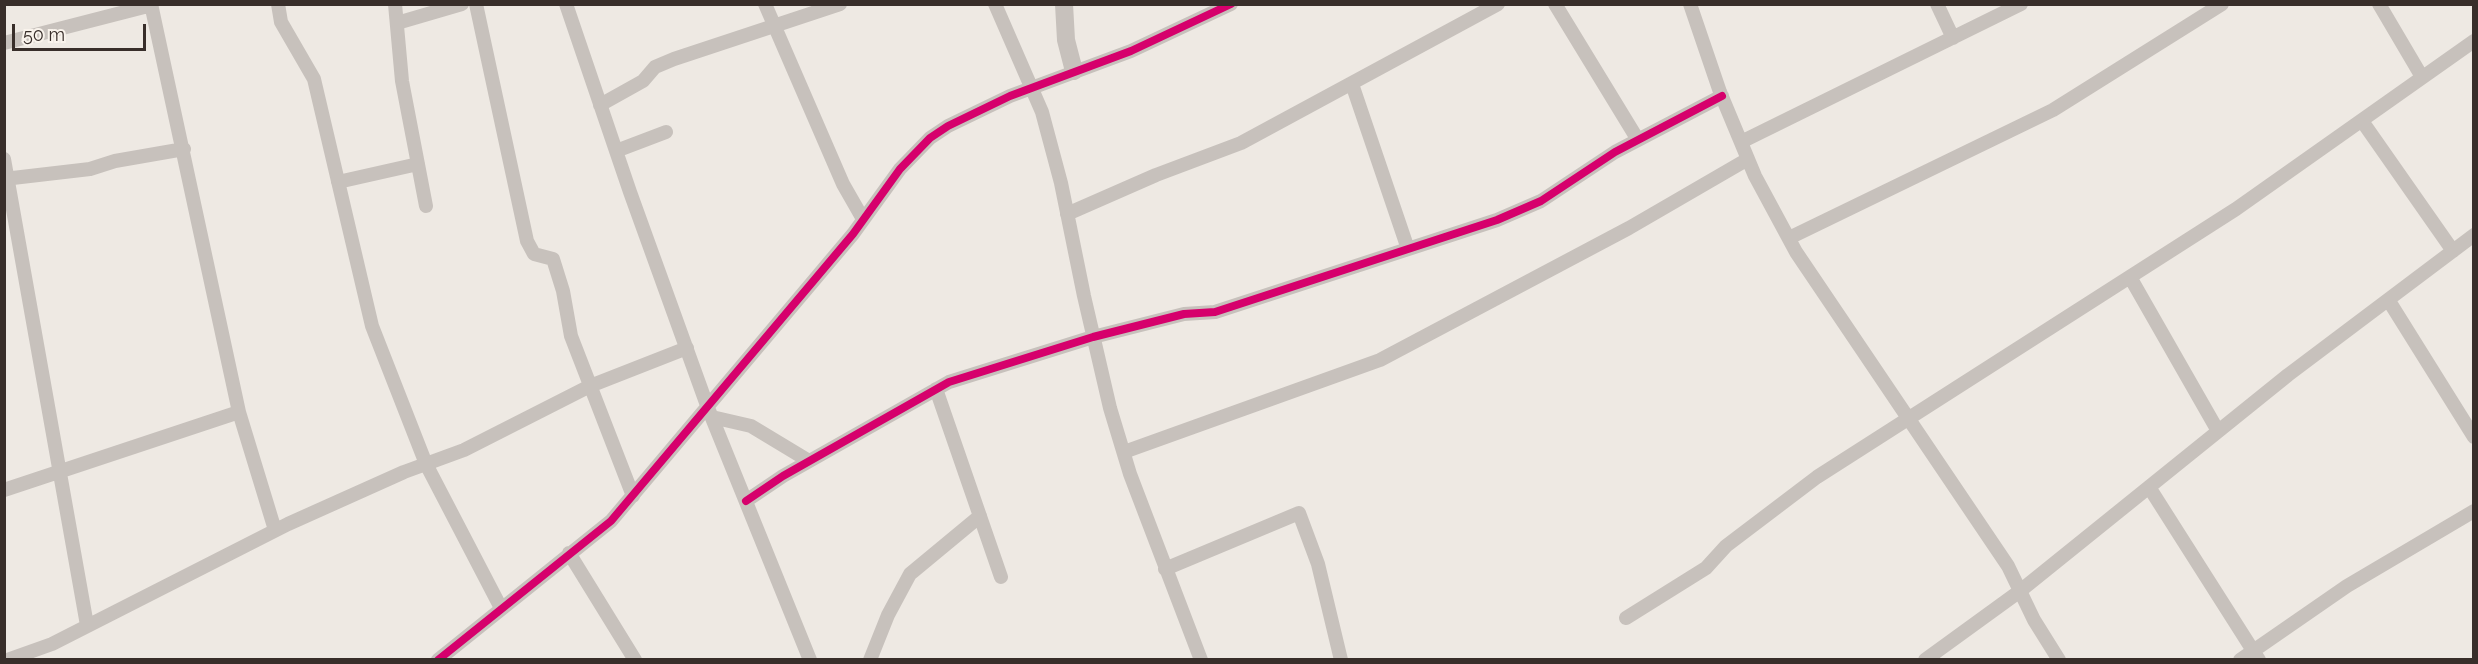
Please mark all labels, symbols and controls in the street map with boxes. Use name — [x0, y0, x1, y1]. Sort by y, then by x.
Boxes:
scale bar — [15, 12, 148, 50]
text: 50 m — [23, 24, 65, 45]

